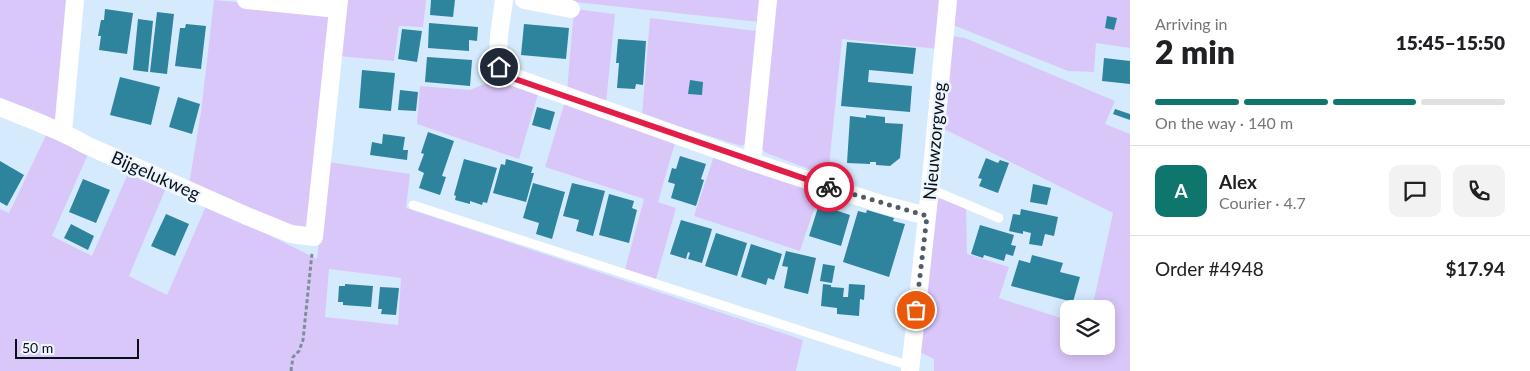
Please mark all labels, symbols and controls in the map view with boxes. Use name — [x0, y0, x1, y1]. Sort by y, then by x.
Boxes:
text: Arriving in — [1155, 14, 1228, 33]
text: 15:45–15:50 — [1396, 31, 1505, 54]
text: 2 min — [1155, 32, 1235, 71]
pin — [478, 46, 520, 88]
icon: home — [485, 53, 513, 81]
street label: Nieuwzorgweg — [918, 81, 950, 201]
text: On the way · 140 m — [1155, 113, 1293, 132]
street label: Bijgelukweg — [108, 146, 204, 204]
courier — [804, 162, 854, 212]
button: chat — [1389, 165, 1441, 217]
button: phone — [1453, 165, 1505, 217]
text: Alex — [1219, 170, 1257, 193]
icon: bike — [815, 173, 843, 201]
text: A — [1174, 179, 1188, 202]
text: Courier · 4.7 — [1219, 193, 1306, 212]
text: Order #4948 — [1155, 257, 1264, 280]
text: $17.94 — [1445, 257, 1505, 280]
pin — [895, 289, 937, 331]
icon: bag — [902, 296, 930, 324]
map controls — [1060, 300, 1115, 355]
button: layers — [1060, 300, 1115, 355]
scale bar — [15, 336, 139, 359]
text: 50 m — [22, 339, 53, 356]

